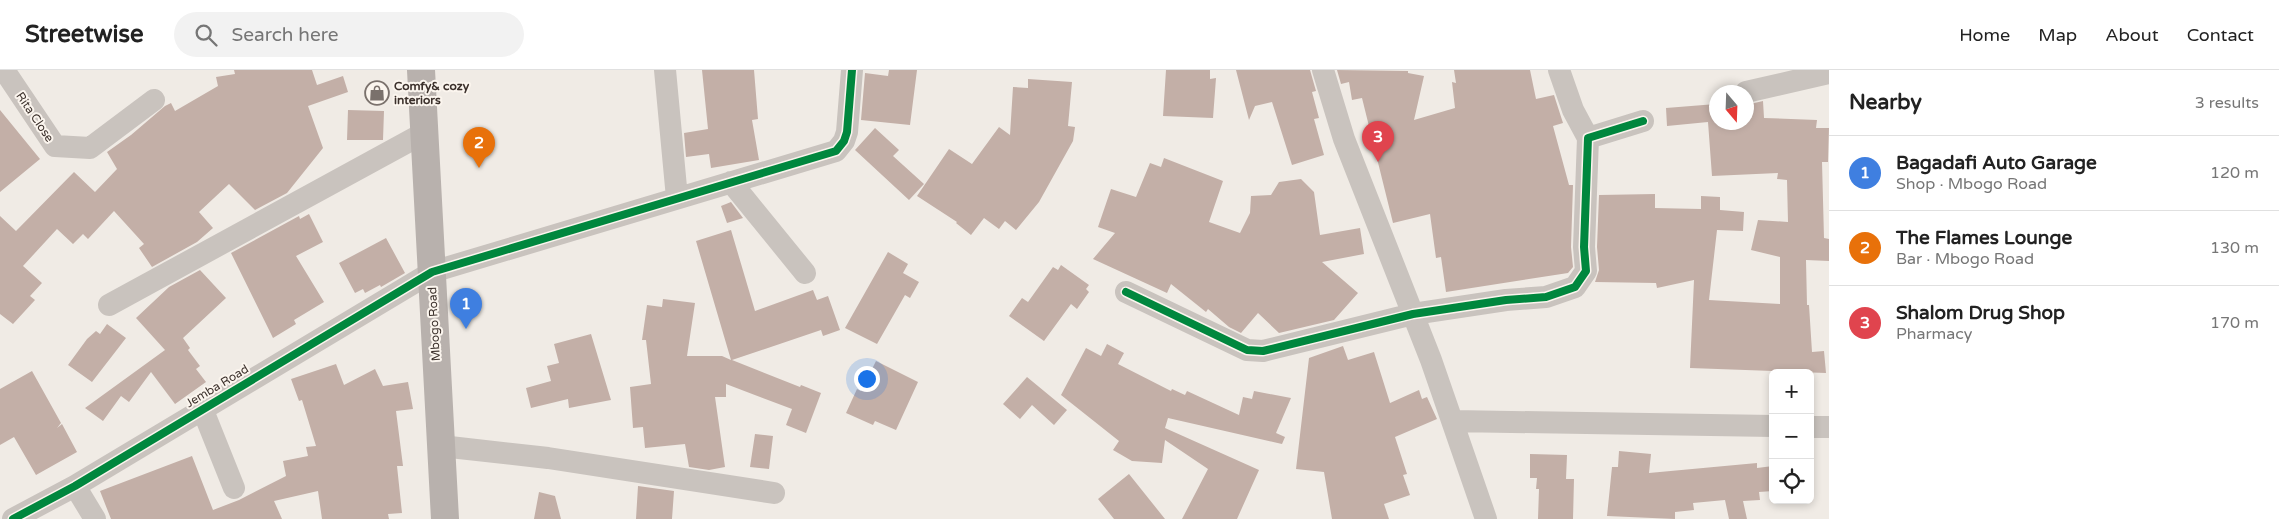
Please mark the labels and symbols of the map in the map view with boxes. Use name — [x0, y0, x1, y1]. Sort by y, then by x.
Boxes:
place label: Comfy& cozy interiors — [394, 79, 470, 107]
shop icon: Comfy& cozy interiors — [364, 80, 390, 106]
north arrow — [1709, 85, 1754, 130]
street label: Rita Close — [13, 89, 57, 145]
pin: 3 — [1362, 121, 1394, 162]
pin: 2 — [463, 127, 495, 168]
street label: Mbogo Road — [425, 286, 443, 362]
pin: 1 — [450, 288, 482, 329]
street label: Jemba Road — [183, 362, 251, 410]
your location — [854, 366, 880, 392]

